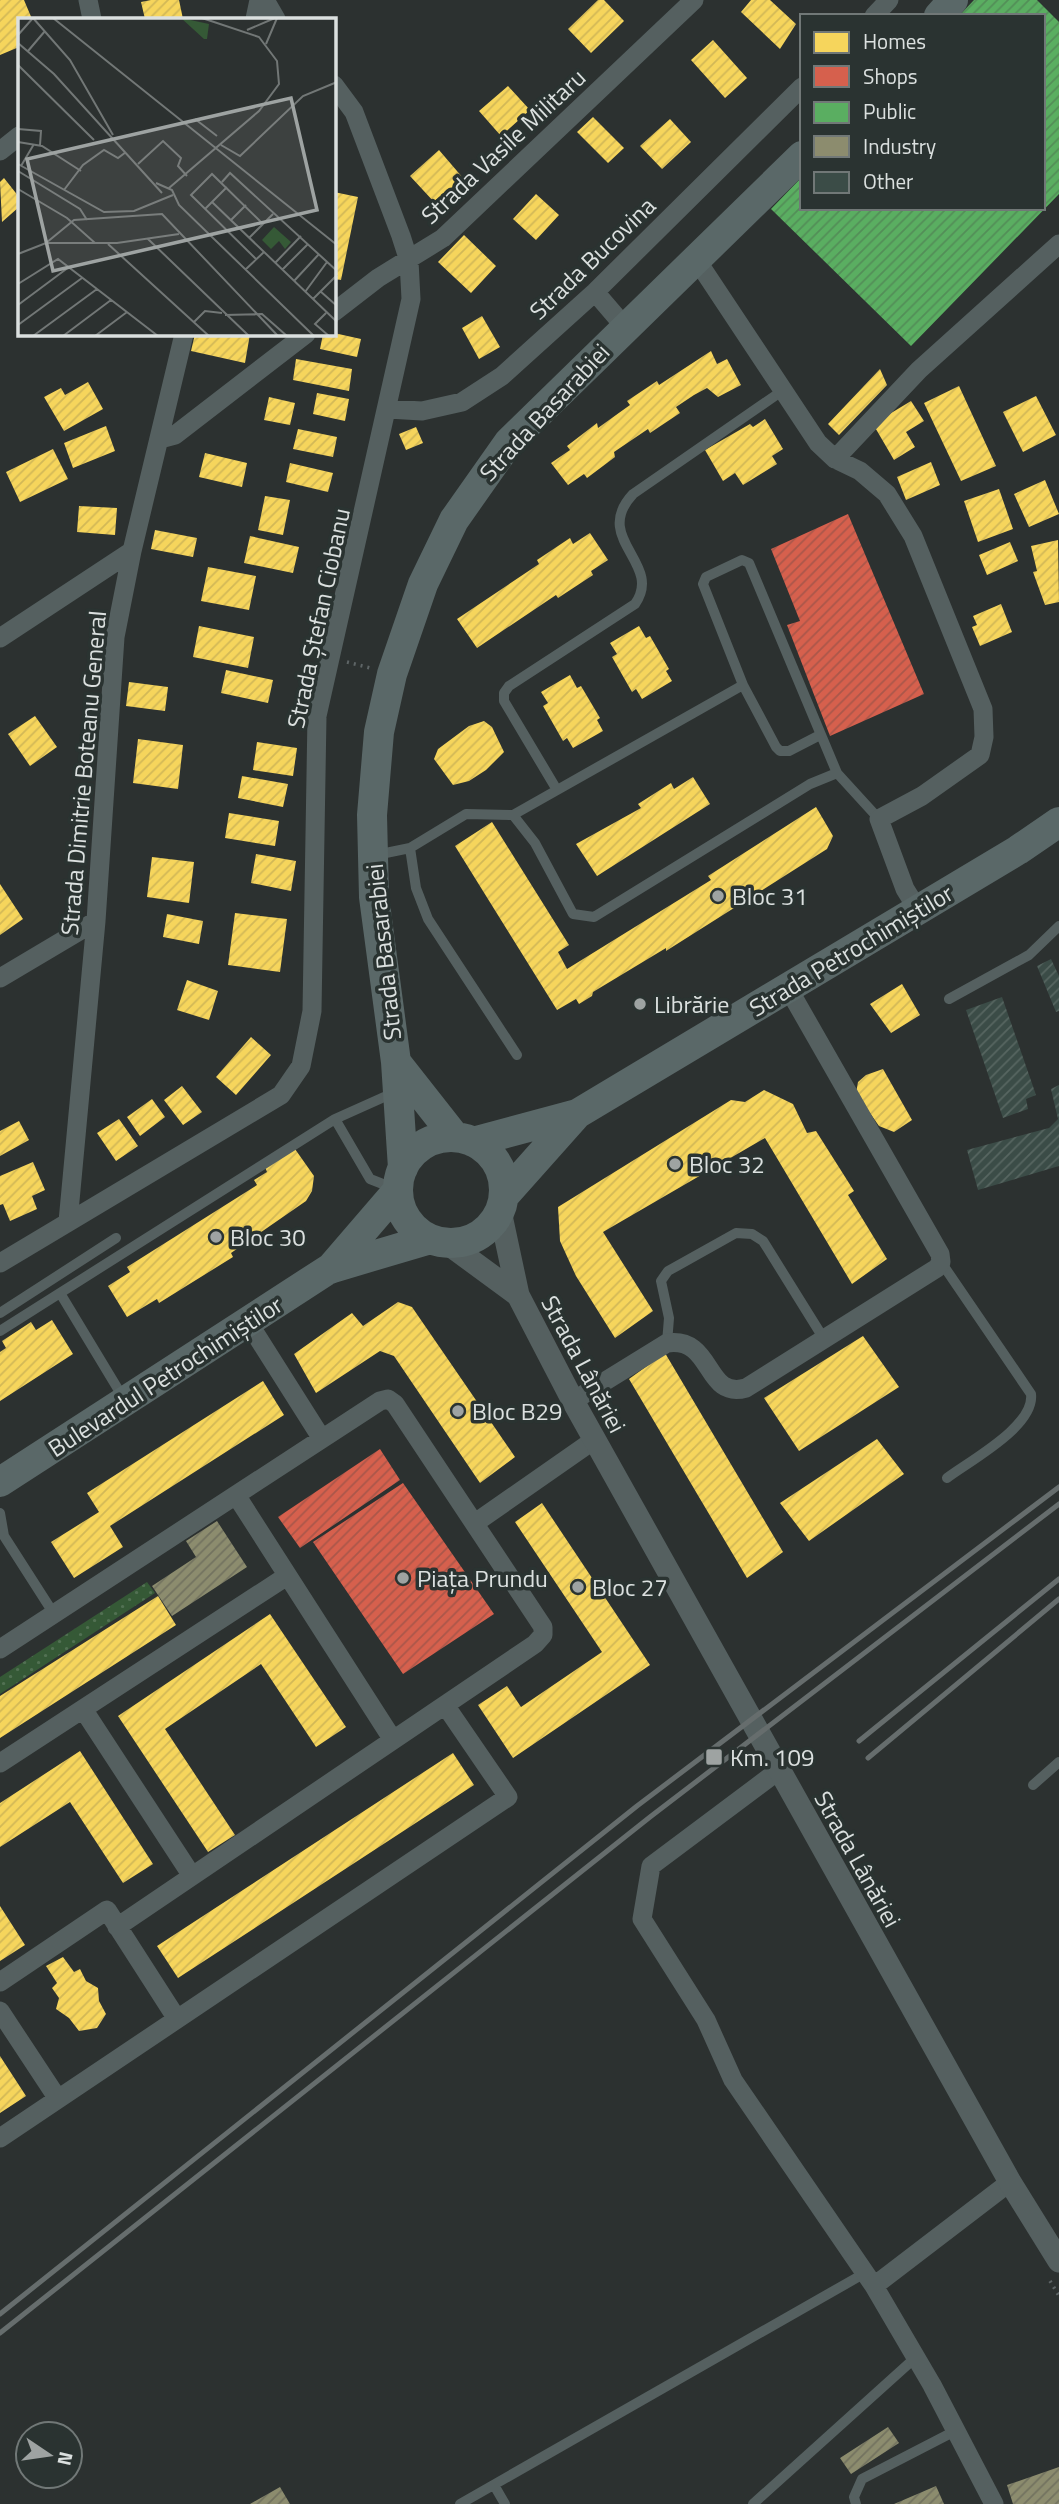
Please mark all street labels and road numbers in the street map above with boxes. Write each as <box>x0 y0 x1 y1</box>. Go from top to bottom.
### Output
street label: Strada Vasile Militaru <box>412 60 594 232</box>
street label: Strada Bucovina <box>521 188 663 328</box>
street label: Strada Basarabiei <box>470 335 618 489</box>
street label: Strada Ștefan Ciobanu <box>277 505 359 731</box>
street label: Strada Dimitrie Boteanu General <box>51 609 115 937</box>
street label: Strada Basarabiei <box>356 862 410 1042</box>
street label: Strada Petrochimiștilor <box>742 875 960 1025</box>
street label: Bulevardul Petrochimiștilor <box>41 1286 289 1466</box>
street label: Strada Lânăriei <box>533 1289 635 1439</box>
street label: Strada Lânăriei <box>806 1784 910 1934</box>

